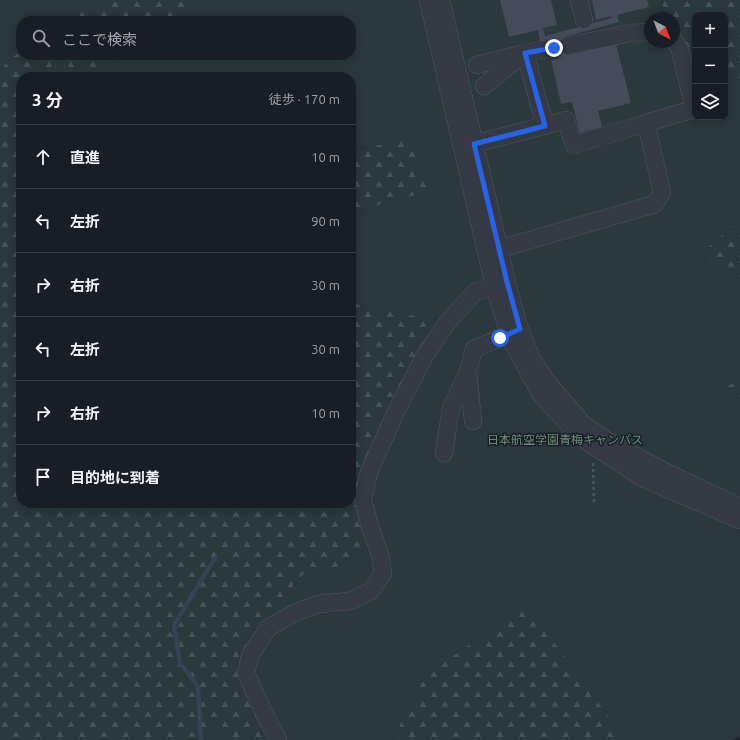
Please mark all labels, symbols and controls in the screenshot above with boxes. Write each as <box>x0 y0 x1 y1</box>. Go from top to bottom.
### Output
north arrow <box>644 12 680 48</box>
map controls <box>692 12 728 120</box>
button: + <box>692 12 728 48</box>
search box <box>16 16 356 60</box>
icon: search <box>30 27 52 49</box>
text: ここで検索 <box>62 31 137 48</box>
route end <box>545 39 563 57</box>
button: − <box>692 48 728 84</box>
button: layers <box>692 84 728 120</box>
text: 3 分 <box>32 90 63 109</box>
text: 徒歩 · 170 m <box>269 92 340 106</box>
icon: ahead <box>32 146 54 168</box>
text: 直進 <box>70 149 100 166</box>
text: 10 m <box>311 150 340 164</box>
icon: left <box>32 210 54 232</box>
text: 左折 <box>70 213 100 230</box>
text: 90 m <box>311 214 340 228</box>
icon: right <box>32 274 54 296</box>
text: 右折 <box>70 277 100 294</box>
text: 30 m <box>311 278 340 292</box>
route start <box>491 329 509 347</box>
icon: left <box>32 338 54 360</box>
text: 左折 <box>70 341 100 358</box>
text: 30 m <box>311 342 340 356</box>
icon: right <box>32 402 54 424</box>
text: 右折 <box>70 405 100 422</box>
text: 10 m <box>311 406 340 420</box>
park label: 日本航空学園青梅キャンパス <box>487 433 643 446</box>
icon: arrive <box>32 466 54 488</box>
text: 目的地に到着 <box>70 469 160 486</box>

